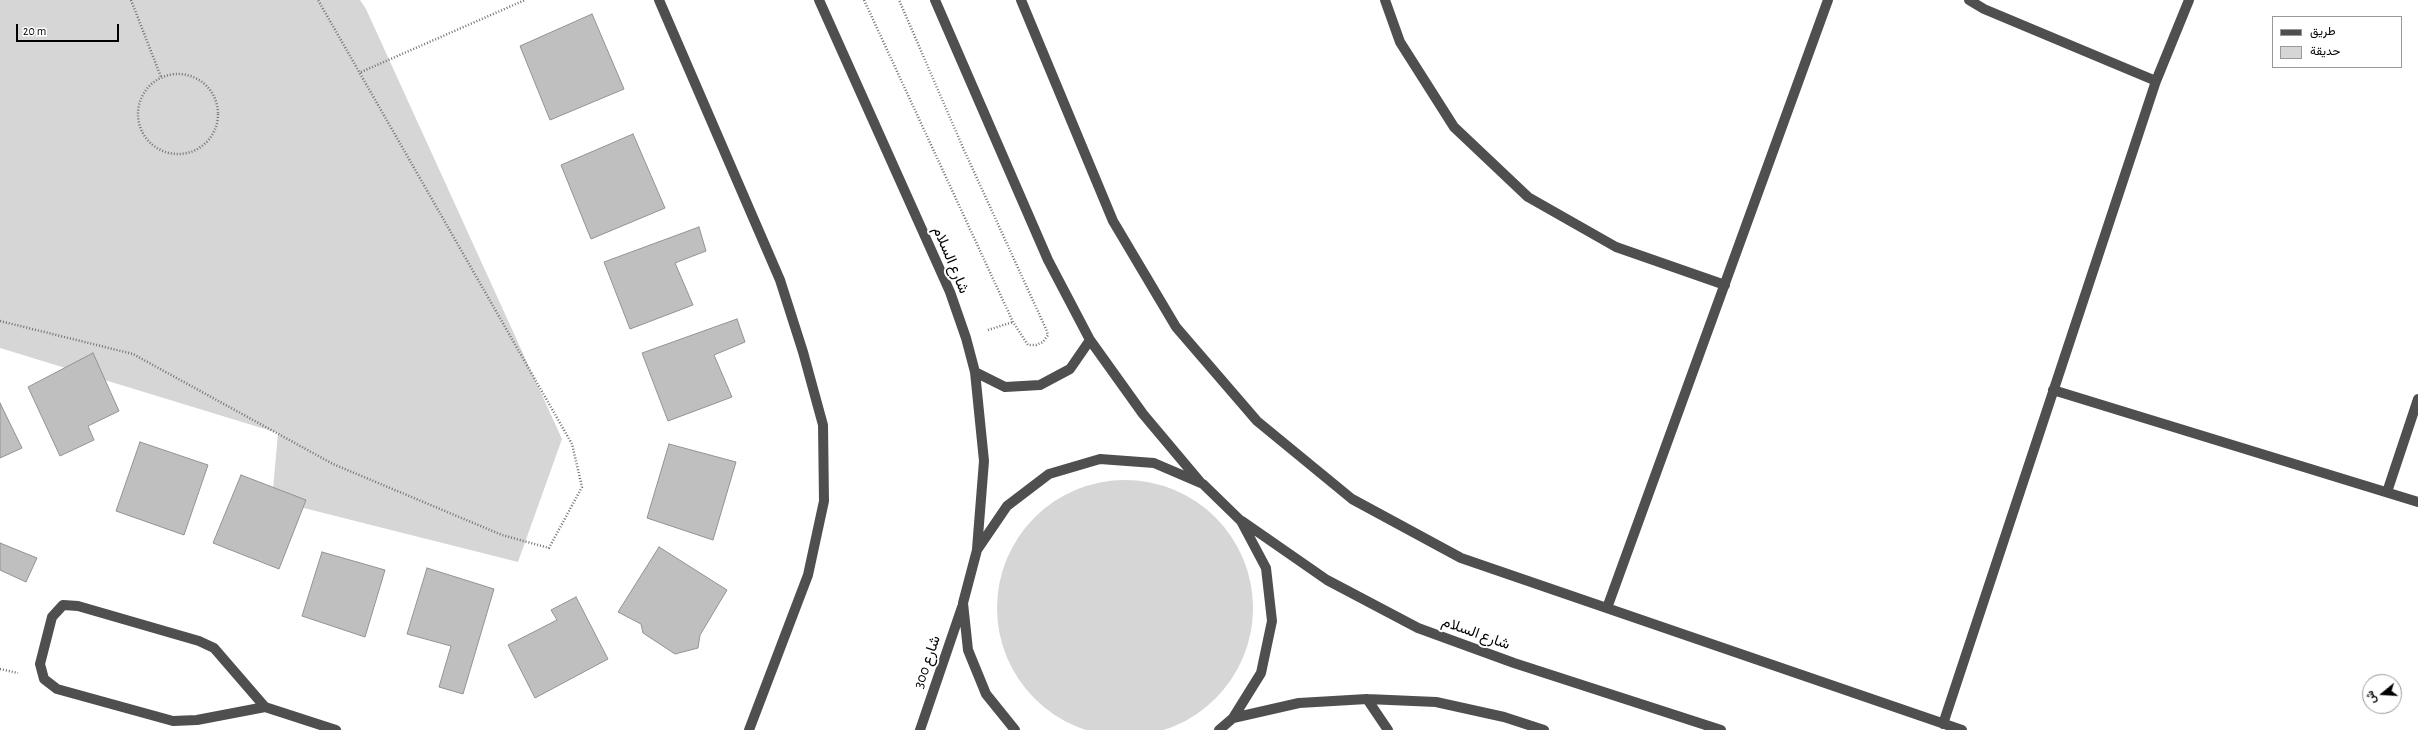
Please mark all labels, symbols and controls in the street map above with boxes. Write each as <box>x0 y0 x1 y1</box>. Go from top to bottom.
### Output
scale bar <box>18 16 121 42</box>
legend <box>2272 16 2402 68</box>
text: 20 m <box>23 25 46 37</box>
text: طريق <box>2310 25 2335 37</box>
text: حديقة <box>2310 45 2340 57</box>
street label: شارع السلام <box>929 224 973 296</box>
street label: شارع السلام <box>1440 612 1512 654</box>
street label: شارع 300 <box>910 633 944 691</box>
north arrow <box>2362 674 2402 714</box>
text: ش <box>2364 690 2378 706</box>

